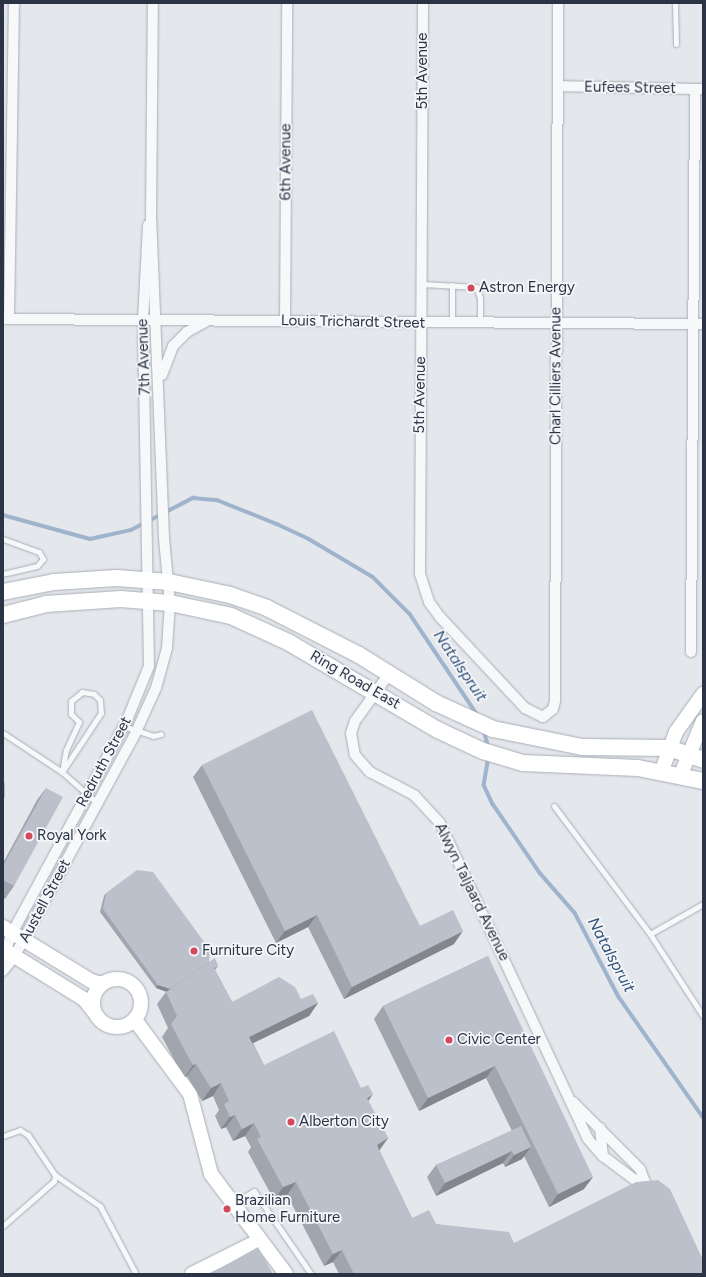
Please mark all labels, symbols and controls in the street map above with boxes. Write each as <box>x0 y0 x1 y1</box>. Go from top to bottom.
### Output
street label: 5th Avenue <box>414 32 432 110</box>
street label: Eufees Street <box>584 78 676 98</box>
street label: 6th Avenue <box>277 124 295 200</box>
place label: Astron Energy <box>479 279 575 297</box>
marker: Astron Energy <box>466 283 476 293</box>
street label: Charl Cilliers Avenue <box>547 307 565 445</box>
street label: Louis Trichardt Street <box>281 312 425 332</box>
street label: 7th Avenue <box>134 318 154 396</box>
street label: 5th Avenue <box>410 356 430 434</box>
water label: Natalspruit <box>429 627 491 705</box>
street label: Ring Road East <box>307 647 403 713</box>
street label: Redruth Street <box>73 714 135 810</box>
street label: Alwyn Taljaard Avenue <box>431 820 513 964</box>
place label: Royal York <box>37 827 106 845</box>
marker: Royal York <box>24 831 34 841</box>
street label: Austell Street <box>16 856 74 946</box>
water label: Natalspruit <box>583 914 639 996</box>
place label: Furniture City <box>202 942 294 960</box>
marker: Furniture City <box>189 946 199 956</box>
place label: Civic Center <box>457 1031 541 1049</box>
marker: Civic Center <box>444 1035 454 1045</box>
place label: Alberton City <box>299 1113 389 1131</box>
marker: Alberton City <box>286 1117 296 1127</box>
place label: Brazilian Home Furniture <box>235 1191 340 1226</box>
marker: Brazilian Home Furniture <box>222 1204 232 1214</box>

